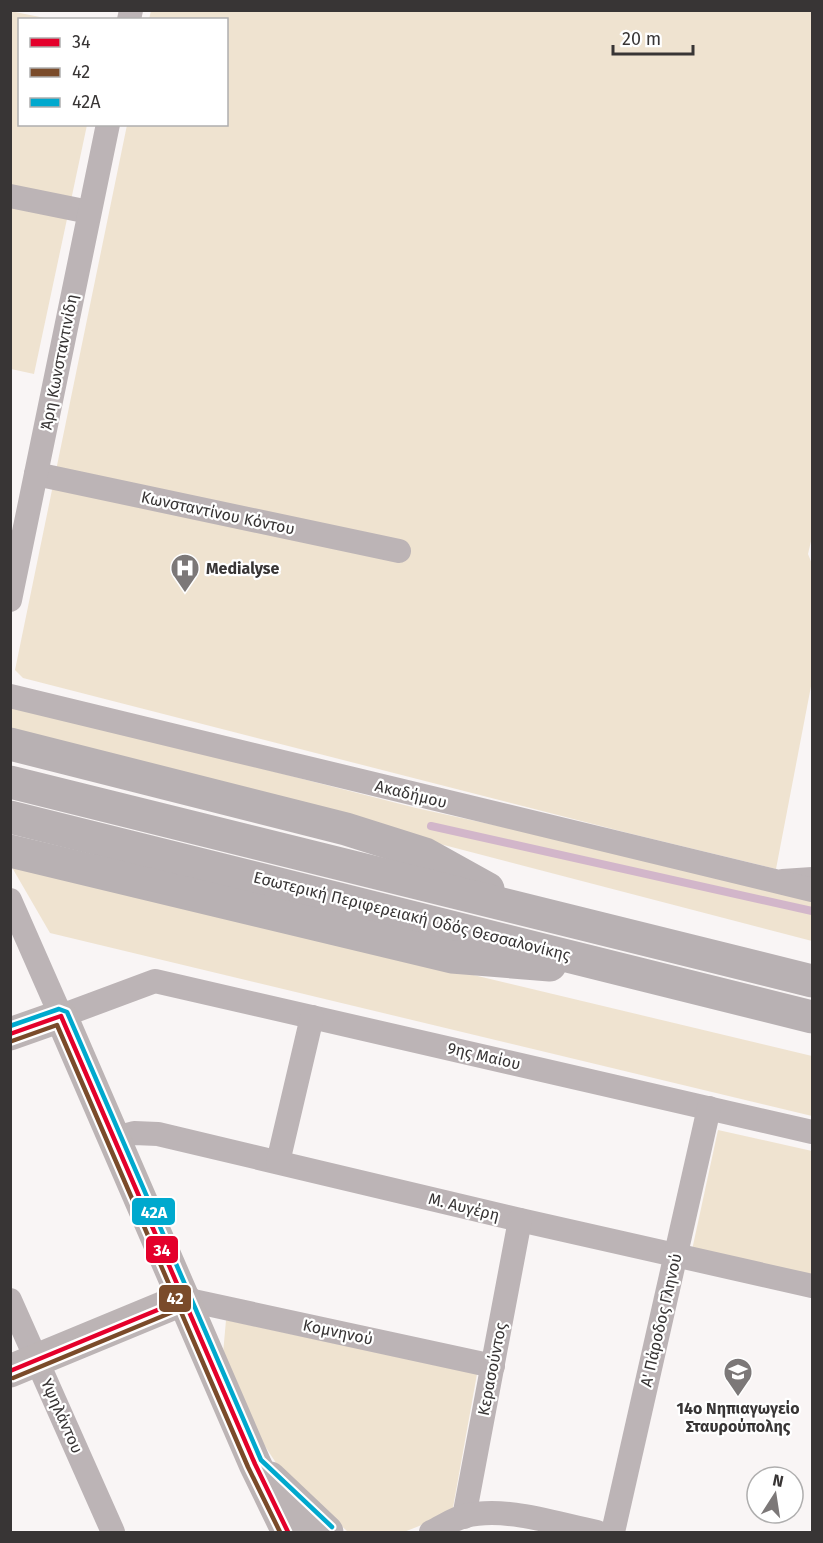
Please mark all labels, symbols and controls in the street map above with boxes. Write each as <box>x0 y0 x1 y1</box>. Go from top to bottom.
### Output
legend <box>18 18 228 126</box>
scale bar <box>613 18 692 56</box>
text: 20 m <box>622 28 661 50</box>
text: 34 <box>72 31 91 53</box>
text: 42 <box>72 61 90 83</box>
text: 42Α <box>72 91 101 113</box>
street label: Άρη Κωνσταντινίδη <box>36 292 82 432</box>
street label: Κωνσταντίνου Κόντου <box>139 487 297 539</box>
hospital icon: Medialyse <box>169 552 201 594</box>
place label: Medialyse <box>206 559 280 578</box>
street label: Ακαδήμου <box>373 776 449 812</box>
street label: Εσωτερική Περιφερειακή Οδός Θεσσαλονίκης <box>252 867 573 965</box>
street label: 9ης Μαίου <box>446 1038 522 1074</box>
street label: Μ. Αυγέρη <box>427 1189 501 1225</box>
line badge: 42Α <box>131 1197 176 1226</box>
text: 42Α <box>141 1203 168 1222</box>
line badge: 34 <box>145 1235 179 1264</box>
text: 34 <box>152 1241 171 1260</box>
street label: Α' Πάροδος Γληνού <box>636 1251 686 1389</box>
line badge: 42 <box>158 1284 192 1313</box>
text: 42 <box>167 1289 184 1308</box>
street label: Κομνηνού <box>301 1315 375 1349</box>
street label: Κερασούντος <box>474 1320 510 1417</box>
school or university icon: 14ο Νηπιαγωγείο Σταυρούπολης <box>722 1356 754 1398</box>
street label: Υψηλάντου <box>37 1376 87 1456</box>
place label: 14ο Νηπιαγωγείο Σταυρούπολης <box>677 1399 799 1436</box>
north arrow <box>745 1465 805 1525</box>
text: N <box>771 1470 785 1491</box>

